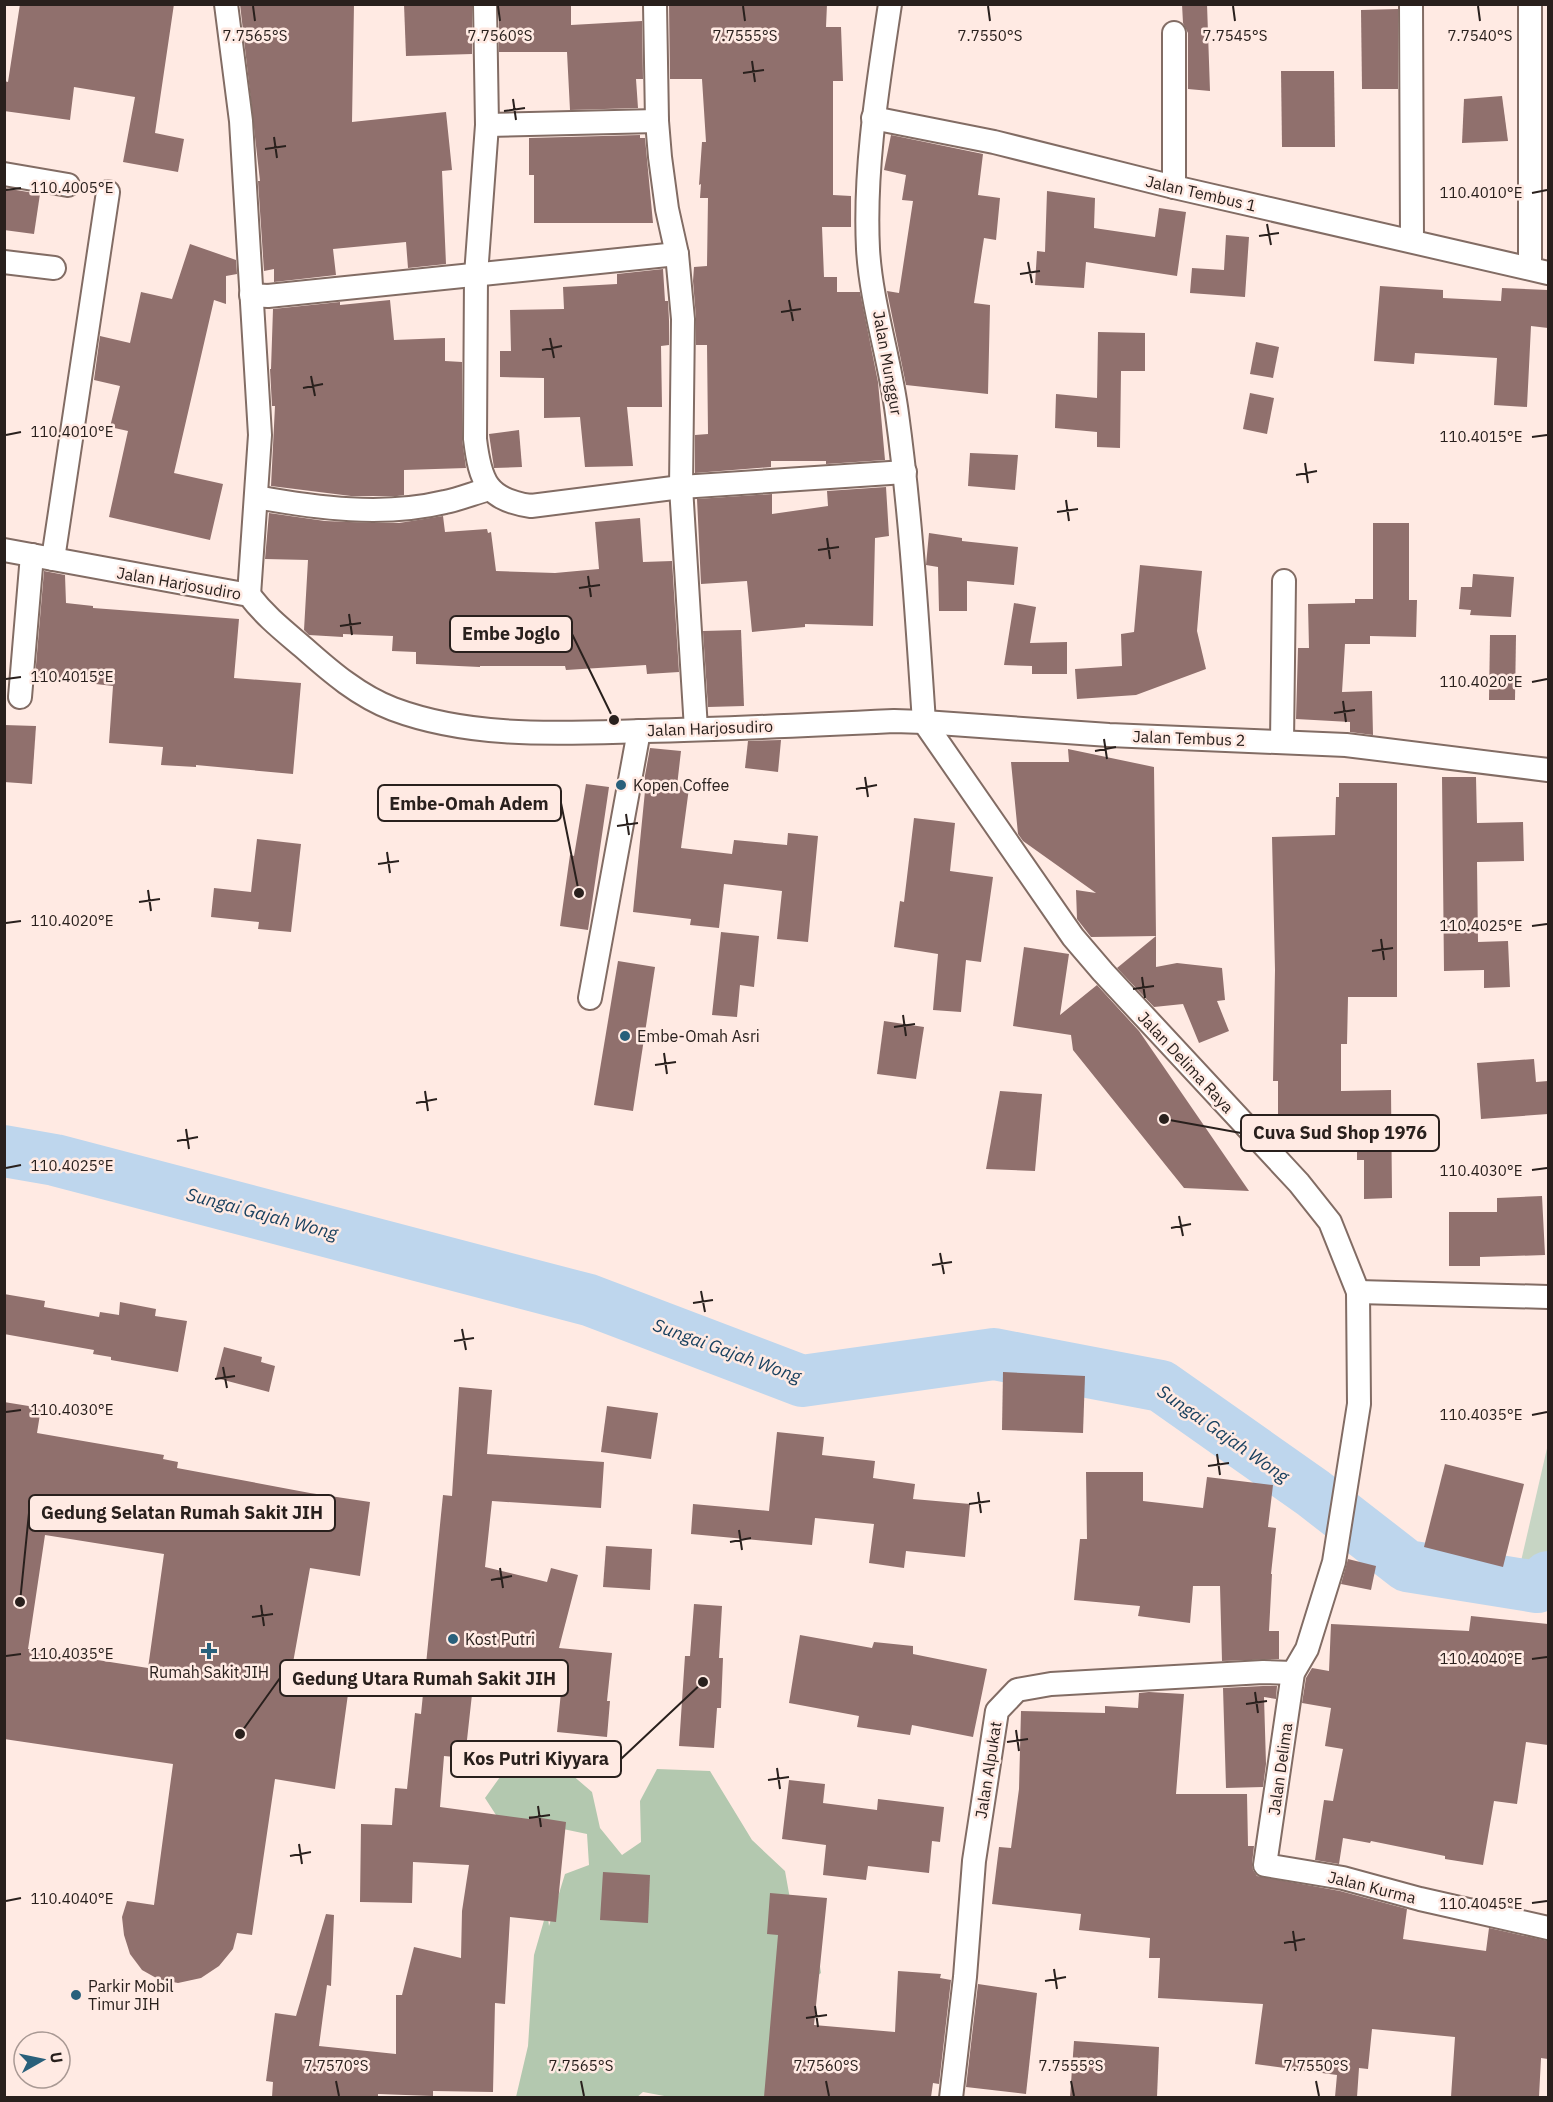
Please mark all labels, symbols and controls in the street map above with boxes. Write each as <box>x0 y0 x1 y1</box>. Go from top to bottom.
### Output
text: 7.7565°S <box>223 26 287 45</box>
text: 7.7560°S <box>468 26 532 45</box>
text: 7.7555°S <box>713 26 777 45</box>
text: 7.7550°S <box>958 26 1022 45</box>
text: 7.7545°S <box>1203 26 1267 45</box>
text: 7.7540°S <box>1448 26 1512 45</box>
street label: Jalan Tembus 1 <box>1144 171 1258 215</box>
text: 110.4005°E <box>31 178 113 197</box>
text: 110.4010°E <box>1440 183 1522 202</box>
street label: Jalan Munggur <box>869 309 907 417</box>
text: 110.4010°E <box>31 422 113 441</box>
text: 110.4015°E <box>1440 427 1522 446</box>
street label: Jalan Harjosudiro <box>115 562 243 604</box>
callout: Embe Joglo <box>450 616 572 652</box>
text: Embe Joglo <box>462 622 560 645</box>
text: 110.4015°E <box>31 667 113 686</box>
text: 110.4020°E <box>1440 672 1522 691</box>
street label: Jalan Harjosudiro <box>647 716 773 740</box>
street label: Jalan Tembus 2 <box>1132 726 1246 750</box>
place label: Kopen Coffee <box>633 775 730 795</box>
marker: Kopen Coffee <box>614 778 628 792</box>
callout: Embe-Omah Adem <box>378 785 561 821</box>
text: Embe-Omah Adem <box>389 792 549 815</box>
text: 110.4020°E <box>31 911 113 930</box>
text: 110.4025°E <box>1440 916 1522 935</box>
street label: Jalan Delima Raya <box>1134 1007 1238 1117</box>
place label: Embe-Omah Asri <box>637 1026 760 1046</box>
marker: Embe-Omah Asri <box>618 1029 632 1043</box>
callout: Cuva Sud Shop 1976 <box>1241 1115 1439 1151</box>
text: Cuva Sud Shop 1976 <box>1253 1121 1427 1144</box>
text: 110.4025°E <box>31 1156 113 1175</box>
text: 110.4030°E <box>1440 1161 1522 1180</box>
water label: Sungai Gajah Wong <box>184 1182 341 1245</box>
water label: Sungai Gajah Wong <box>650 1313 805 1388</box>
water label: Sungai Gajah Wong <box>1153 1380 1294 1488</box>
text: 110.4030°E <box>31 1400 113 1419</box>
text: 110.4035°E <box>1440 1405 1522 1424</box>
callout: Gedung Selatan Rumah Sakit JIH <box>29 1495 335 1531</box>
text: Gedung Selatan Rumah Sakit JIH <box>41 1501 323 1524</box>
place label: Kost Putri <box>465 1629 535 1649</box>
marker: Kost Putri <box>446 1632 460 1646</box>
marker: Rumah Sakit JIH <box>200 1642 218 1660</box>
text: 110.4035°E <box>31 1644 113 1663</box>
text: 110.4040°E <box>1440 1649 1522 1668</box>
callout: Gedung Utara Rumah Sakit JIH <box>280 1660 568 1696</box>
place label: Rumah Sakit JIH <box>149 1662 269 1682</box>
text: Gedung Utara Rumah Sakit JIH <box>292 1667 556 1690</box>
street label: Jalan Alpukat <box>970 1720 1006 1820</box>
street label: Jalan Delima <box>1264 1721 1296 1816</box>
callout: Kos Putri Kiyyara <box>451 1741 621 1777</box>
text: Kos Putri Kiyyara <box>463 1747 609 1770</box>
street label: Jalan Kurma <box>1326 1866 1418 1908</box>
text: 110.4040°E <box>31 1889 113 1908</box>
text: 110.4045°E <box>1440 1894 1522 1913</box>
place label: Parkir Mobil Timur JIH <box>88 1976 174 2014</box>
marker: Parkir Mobil Timur JIH <box>69 1988 83 2002</box>
north arrow <box>12 2030 72 2090</box>
text: U <box>46 2051 68 2065</box>
text: 7.7570°S <box>304 2056 368 2075</box>
text: 7.7565°S <box>549 2056 613 2075</box>
text: 7.7560°S <box>794 2056 858 2075</box>
text: 7.7555°S <box>1039 2056 1103 2075</box>
text: 7.7550°S <box>1284 2056 1348 2075</box>

